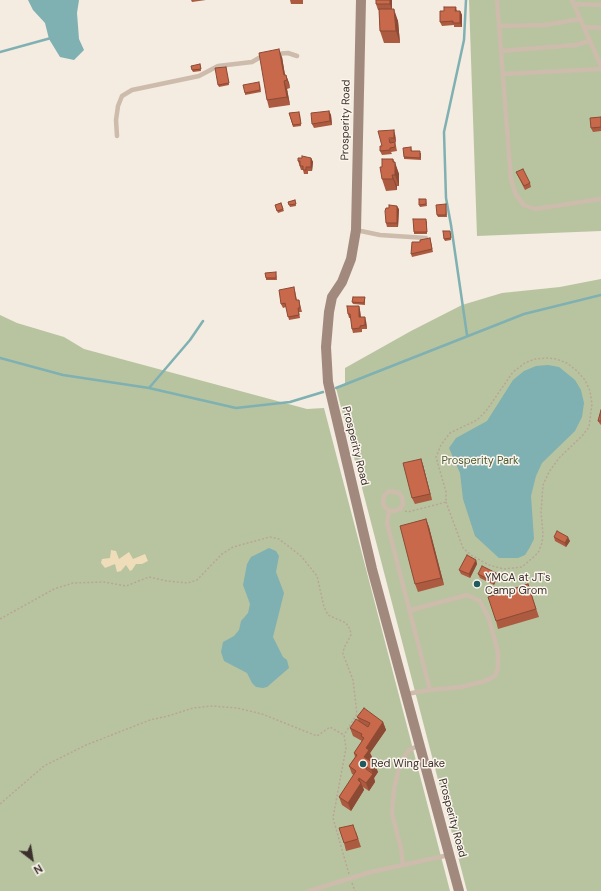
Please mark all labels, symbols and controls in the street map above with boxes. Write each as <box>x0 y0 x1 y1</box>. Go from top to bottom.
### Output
street label: Prosperity Road <box>339 79 353 161</box>
street label: Prosperity Road <box>339 405 371 487</box>
park label: Prosperity Park <box>441 454 519 468</box>
place label: YMCA at JT's Camp Grom <box>485 571 551 597</box>
marker: YMCA at JT's Camp Grom <box>472 579 482 589</box>
place label: Red Wing Lake <box>371 757 445 771</box>
marker: Red Wing Lake <box>358 759 368 769</box>
street label: Prosperity Road <box>435 777 469 859</box>
north arrow <box>12 839 52 879</box>
text: N <box>31 861 45 877</box>

